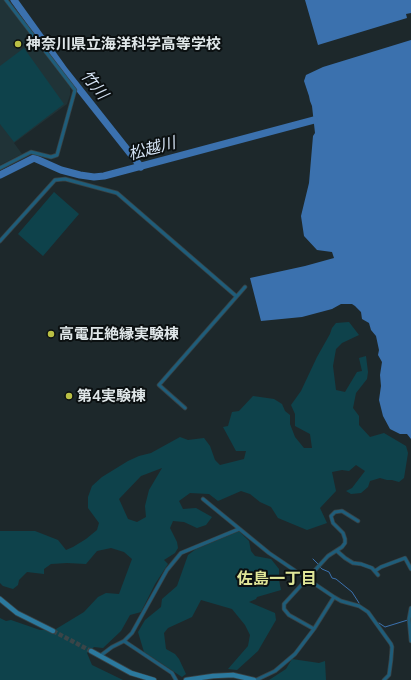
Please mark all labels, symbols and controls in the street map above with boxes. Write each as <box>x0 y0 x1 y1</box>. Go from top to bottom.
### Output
place label: 神奈川県立海洋科学高等学校 <box>26 35 221 53</box>
marker: 神奈川県立海洋科学高等学校 <box>13 39 23 49</box>
water label: 竹川 <box>76 67 112 103</box>
water label: 松越川 <box>126 134 178 164</box>
place label: 高電圧絶縁実験棟 <box>59 325 179 343</box>
marker: 高電圧絶縁実験棟 <box>46 329 56 339</box>
place label: 第4実験棟 <box>77 387 146 405</box>
marker: 第4実験棟 <box>64 391 74 401</box>
district label: 佐島一丁目 <box>237 569 317 589</box>

